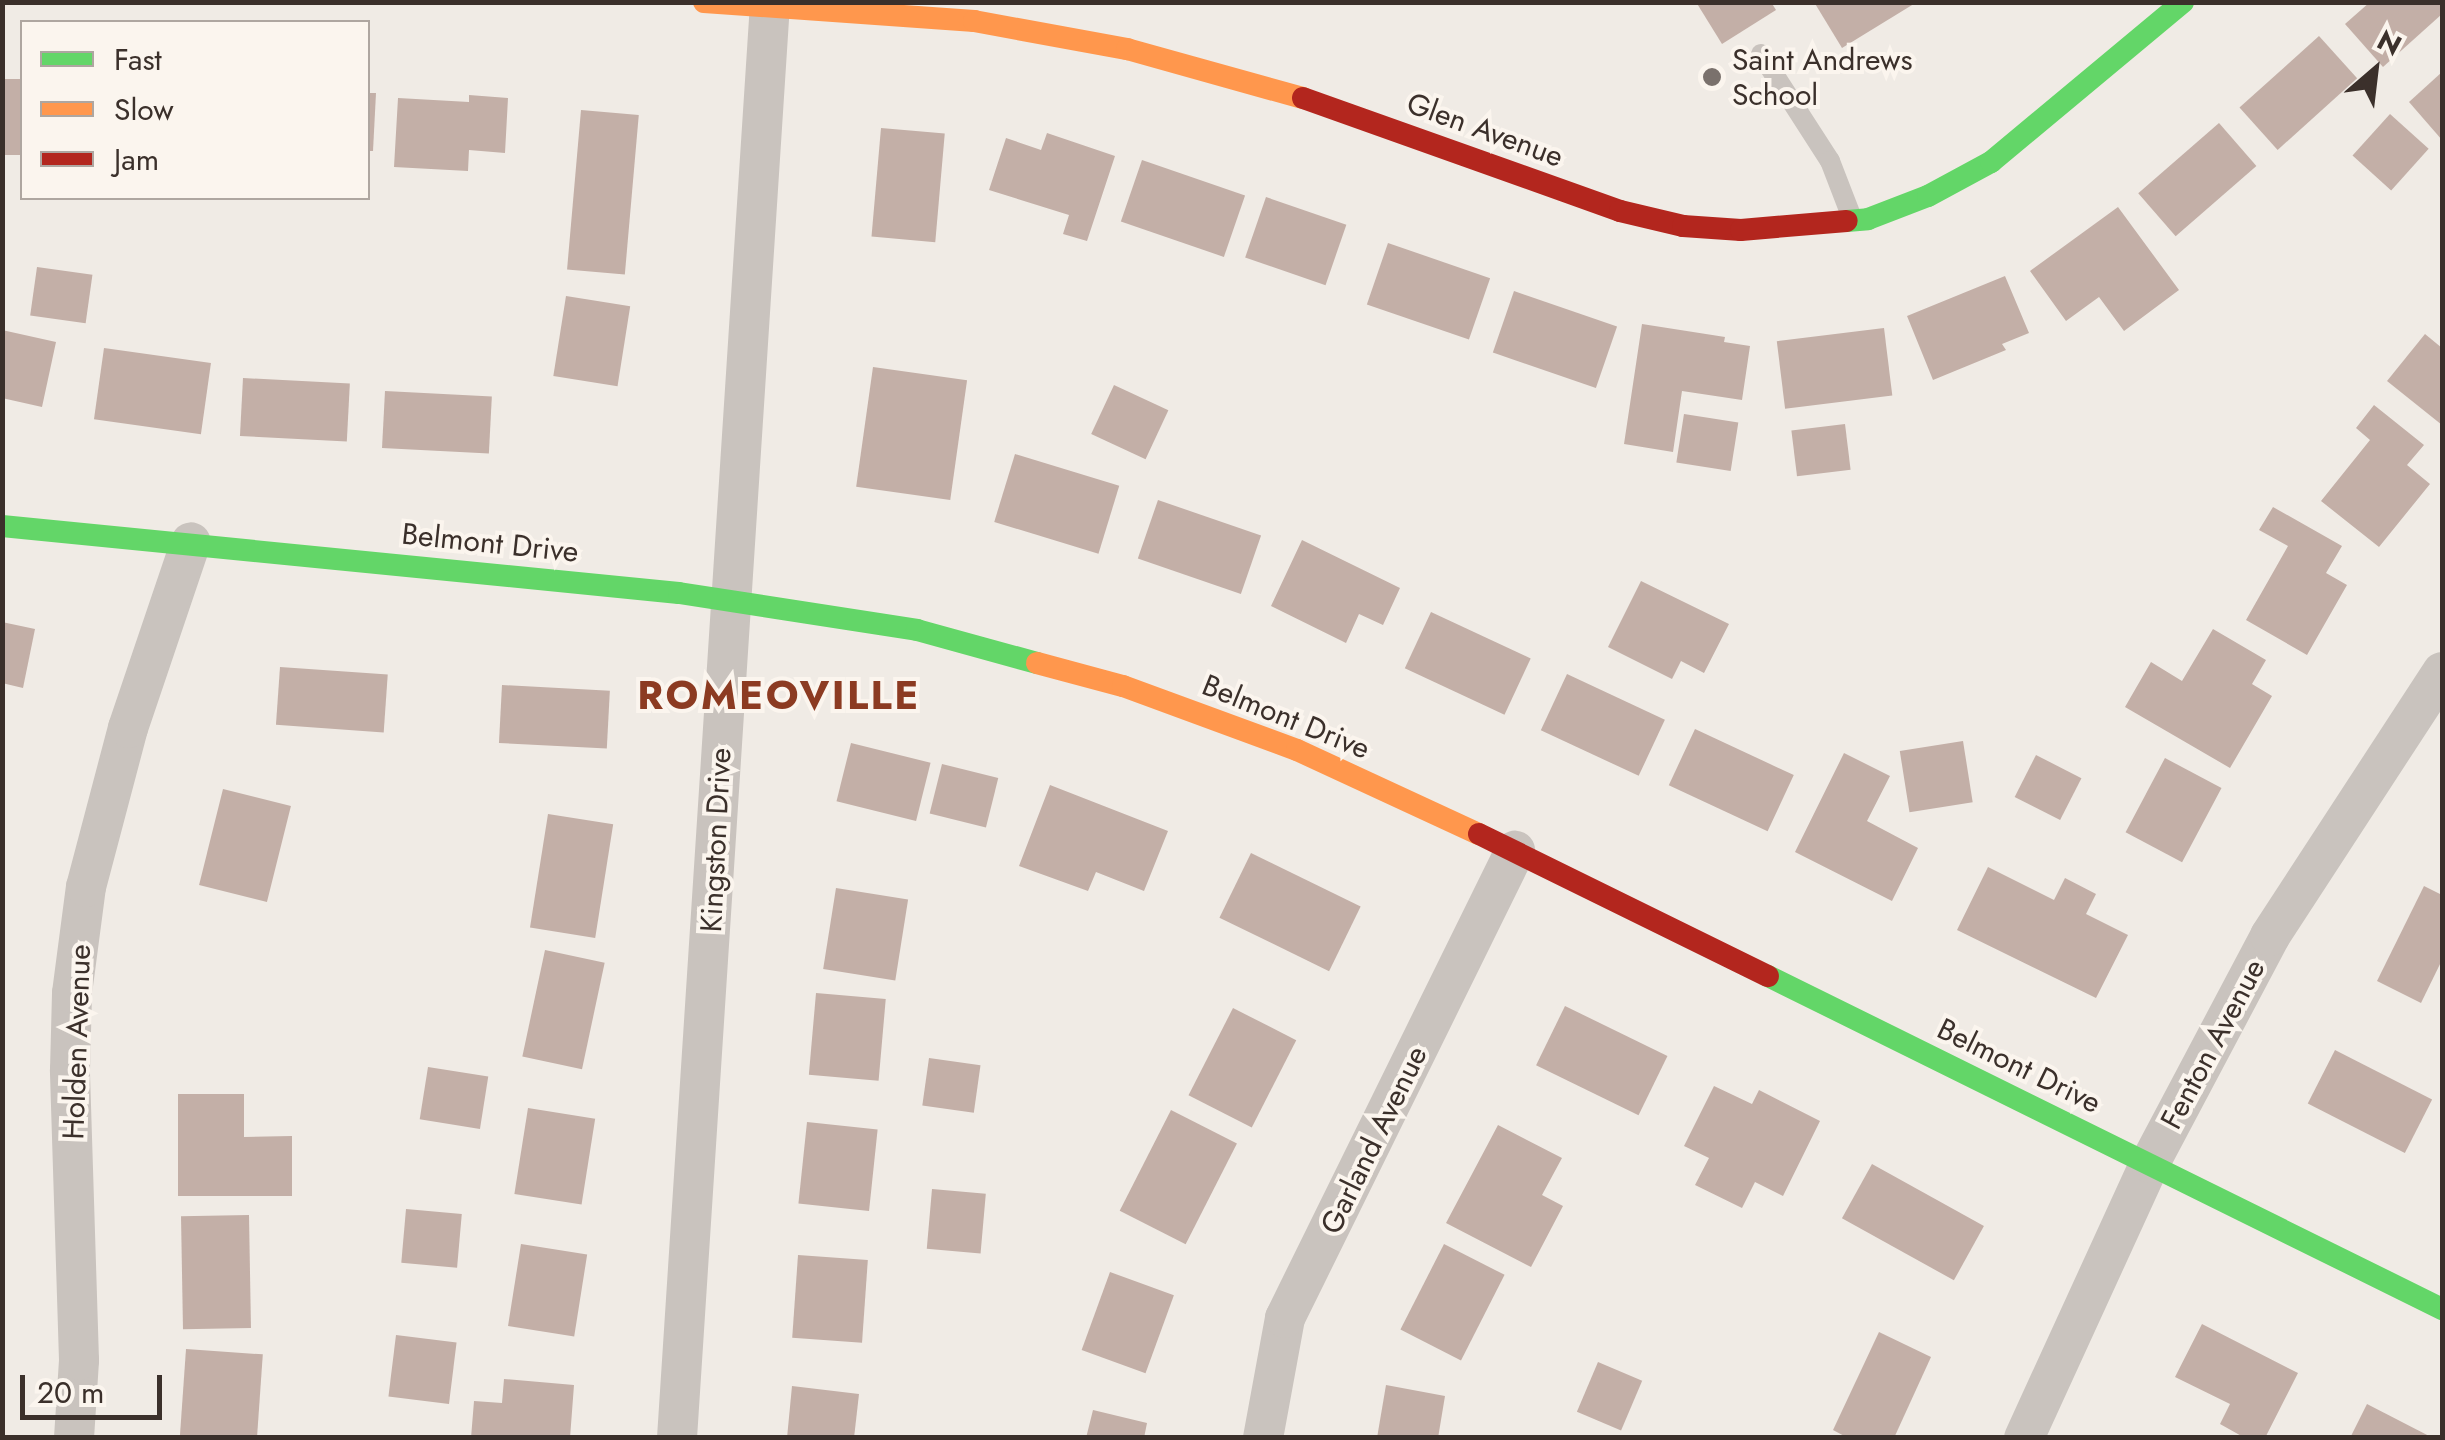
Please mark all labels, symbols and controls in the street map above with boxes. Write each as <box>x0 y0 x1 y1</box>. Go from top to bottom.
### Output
legend <box>20 20 370 200</box>
north arrow <box>2325 20 2425 120</box>
text: N <box>2370 20 2409 66</box>
text: Fast <box>114 38 162 81</box>
place label: Saint Andrews School <box>1732 42 1913 112</box>
marker: Saint Andrews School <box>1701 66 1723 88</box>
street label: Glen Avenue <box>1402 85 1568 175</box>
text: Slow <box>114 88 174 131</box>
text: Jam <box>114 138 159 181</box>
street label: Belmont Drive <box>400 516 580 570</box>
street label: Belmont Drive <box>1197 667 1375 767</box>
district label: ROMEOVILLE <box>637 671 921 719</box>
street label: Kingston Drive <box>693 747 739 933</box>
street label: Holden Avenue <box>56 944 98 1140</box>
street label: Fenton Avenue <box>2153 953 2273 1135</box>
street label: Belmont Drive <box>1931 1011 2107 1121</box>
street label: Garland Avenue <box>1313 1040 1435 1240</box>
scale bar <box>25 1355 168 1417</box>
text: 20 m <box>37 1371 104 1414</box>

